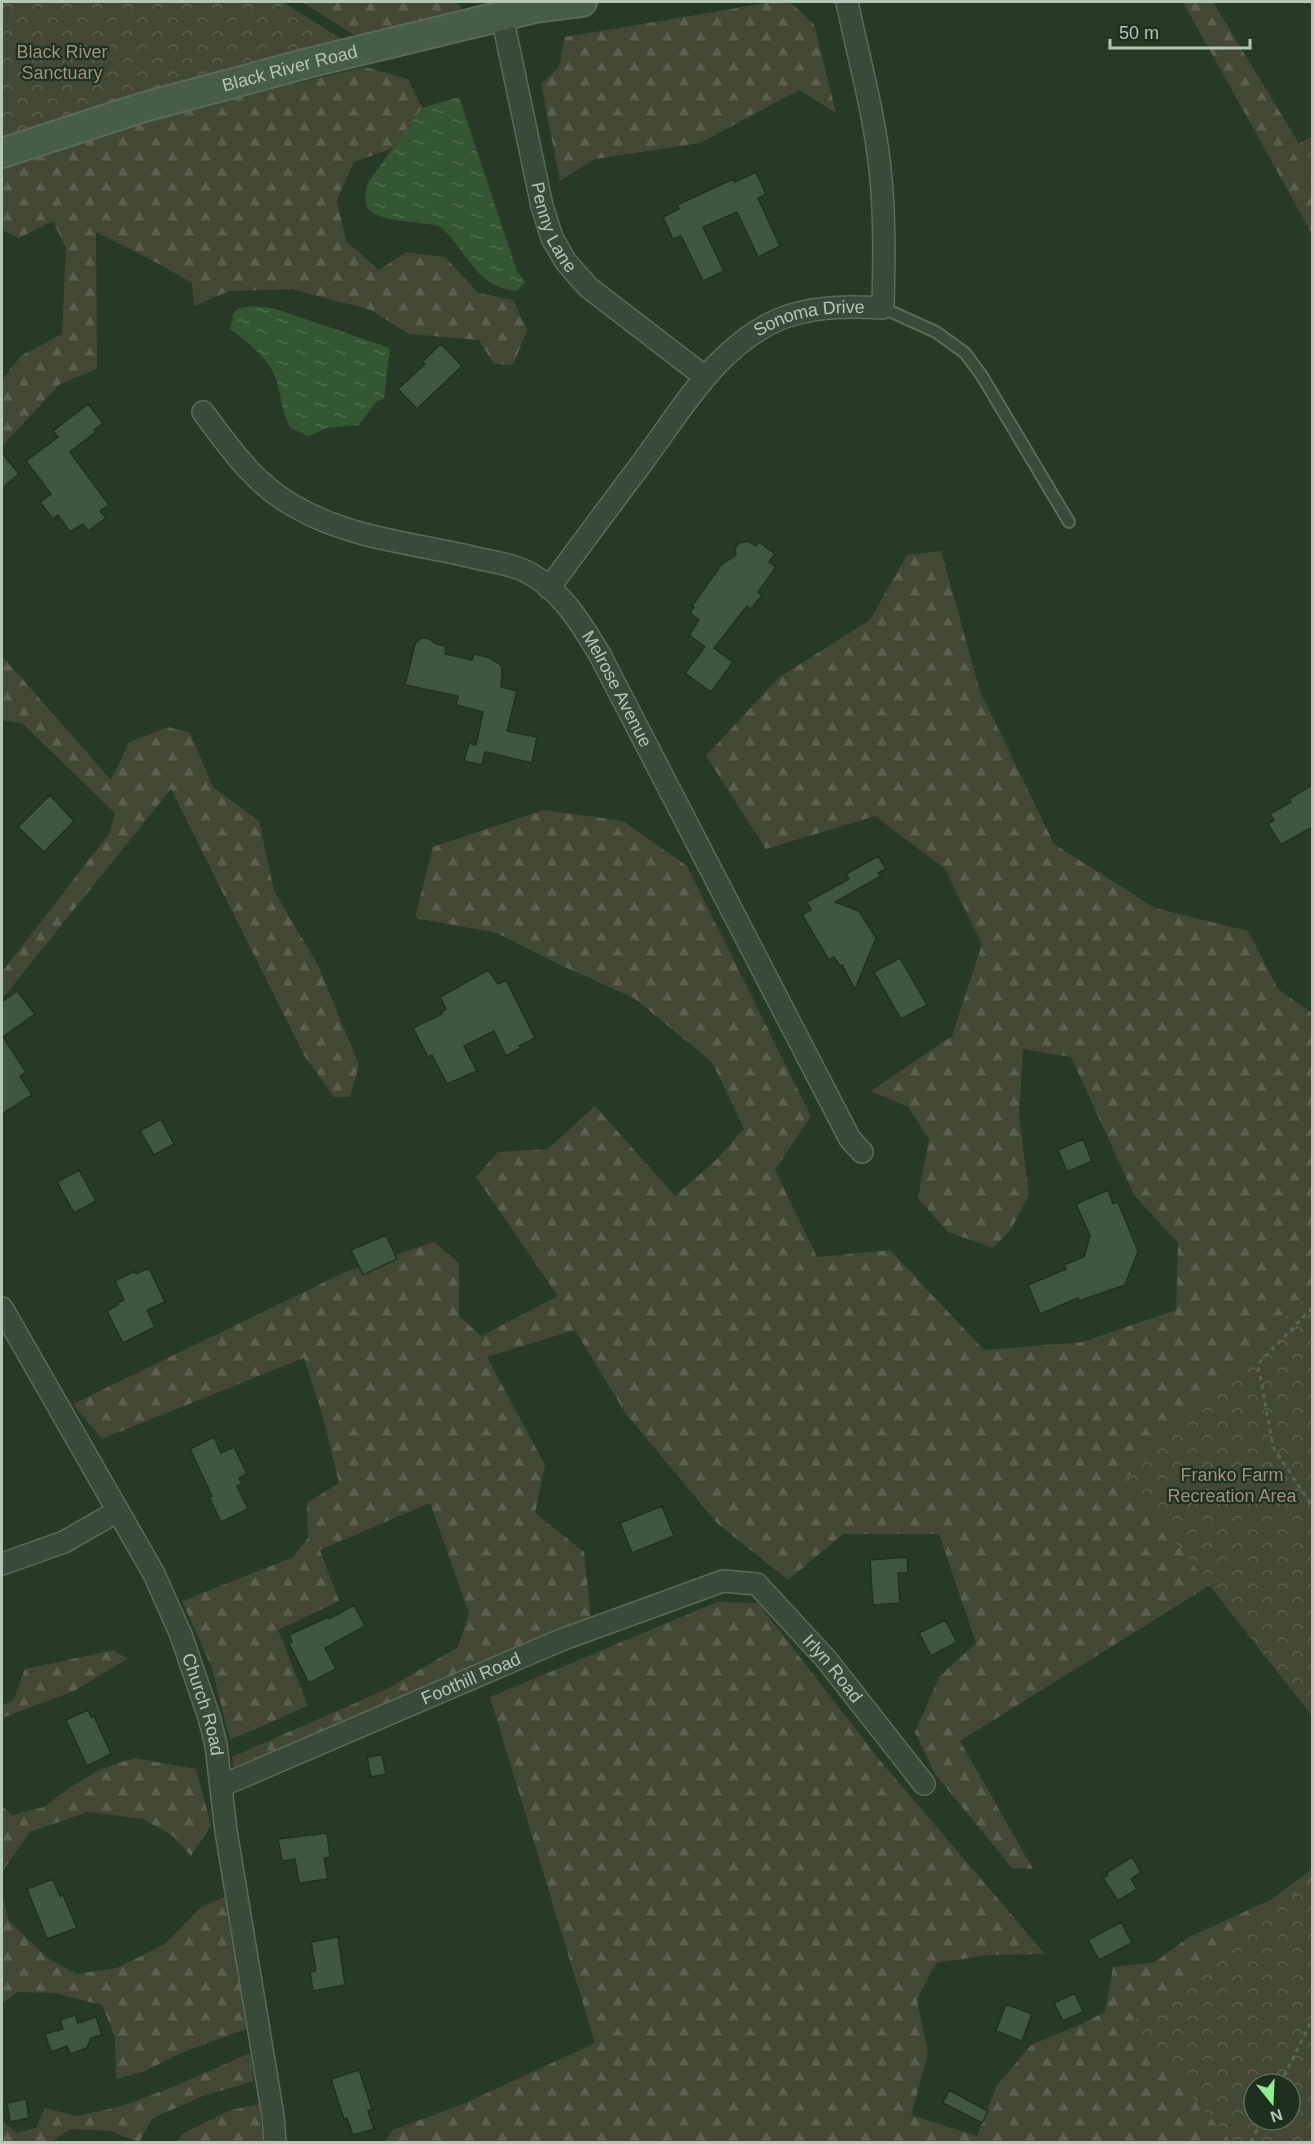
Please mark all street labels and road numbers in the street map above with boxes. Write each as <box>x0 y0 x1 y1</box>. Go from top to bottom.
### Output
street label: Black River Road <box>220 41 359 96</box>
street label: Penny Lane <box>527 180 581 277</box>
street label: Sonoma Drive <box>750 297 865 341</box>
street label: Melrose Avenue <box>578 627 656 750</box>
street label: Irlyn Road <box>799 1631 866 1707</box>
street label: Foothill Road <box>418 1649 524 1709</box>
street label: Church Road <box>178 1651 227 1757</box>

